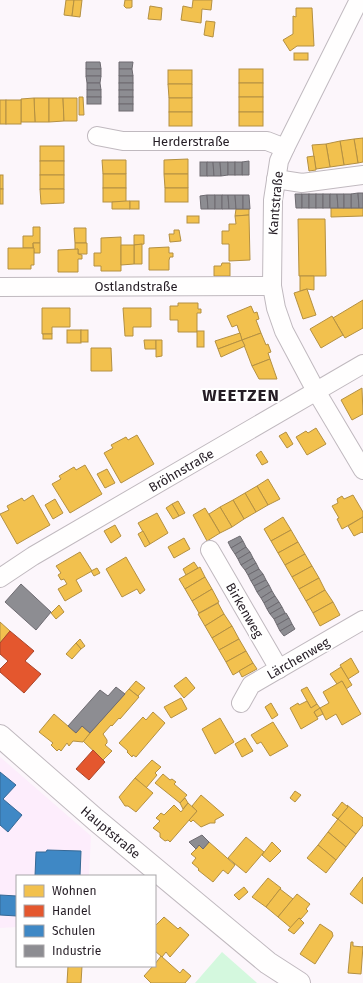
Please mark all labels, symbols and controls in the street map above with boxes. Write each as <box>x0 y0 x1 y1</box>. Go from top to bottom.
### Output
street label: Herderstraße <box>152 134 230 149</box>
street label: Kantstraße <box>265 170 286 236</box>
street label: Ostlandstraße <box>94 279 178 294</box>
district label: WEETZEN <box>202 385 280 406</box>
street label: Bröhnstraße <box>146 446 216 495</box>
street label: Birkenweg <box>223 580 266 641</box>
street label: Lärchenweg <box>264 634 332 682</box>
street label: Hauptstraße <box>78 803 143 862</box>
legend <box>16 875 156 967</box>
text: Wohnen <box>52 884 96 898</box>
text: Handel <box>52 904 91 918</box>
text: Schulen <box>52 924 95 938</box>
text: Industrie <box>52 944 101 958</box>

